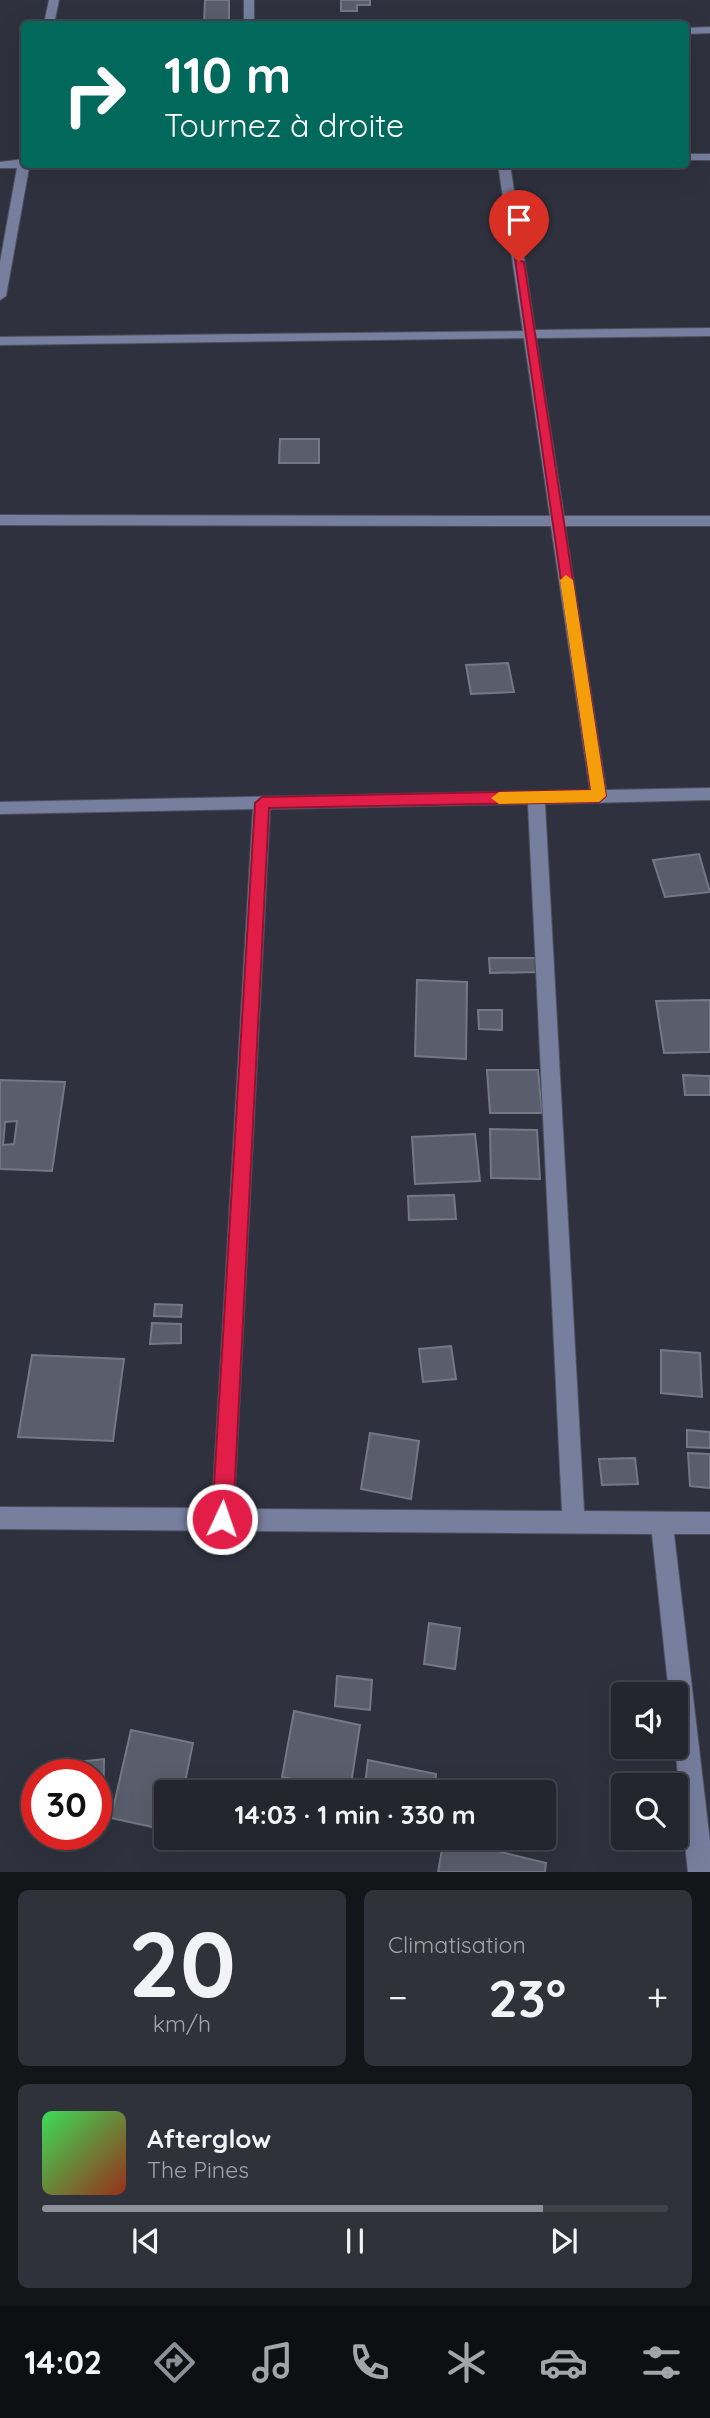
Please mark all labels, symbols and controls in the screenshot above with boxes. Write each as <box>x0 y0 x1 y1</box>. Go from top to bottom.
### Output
text: 110 m <box>164 44 291 105</box>
icon: right <box>49 49 140 140</box>
text: Tournez à droite <box>164 105 404 145</box>
pin <box>489 190 549 262</box>
icon: arrive <box>500 201 538 239</box>
position arrow <box>185 1482 259 1556</box>
map controls <box>611 1682 688 1850</box>
button: sound <box>611 1682 688 1759</box>
speed limit sign: 30 <box>21 1759 112 1850</box>
button: search <box>611 1773 688 1850</box>
text: 14:03 · 1 min · 330 m <box>234 1798 476 1831</box>
text: 20 <box>128 1906 236 2020</box>
text: Climatisation <box>388 1930 526 1959</box>
text: 23° <box>488 1965 566 2030</box>
text: − <box>388 1973 408 2021</box>
text: + <box>647 1973 668 2021</box>
text: km/h <box>153 2009 211 2038</box>
text: Afterglow <box>147 2122 271 2155</box>
text: The Pines <box>147 2155 249 2184</box>
icon: previous <box>127 2222 165 2260</box>
icon: pause <box>336 2222 374 2260</box>
icon: next <box>545 2222 583 2260</box>
icon: directions <box>150 2338 199 2387</box>
icon: music <box>248 2338 297 2387</box>
icon: phone <box>345 2338 394 2387</box>
icon: climate <box>442 2338 491 2387</box>
icon: car <box>539 2338 588 2387</box>
icon: filters <box>637 2338 686 2387</box>
text: 14:02 <box>24 2342 102 2382</box>

